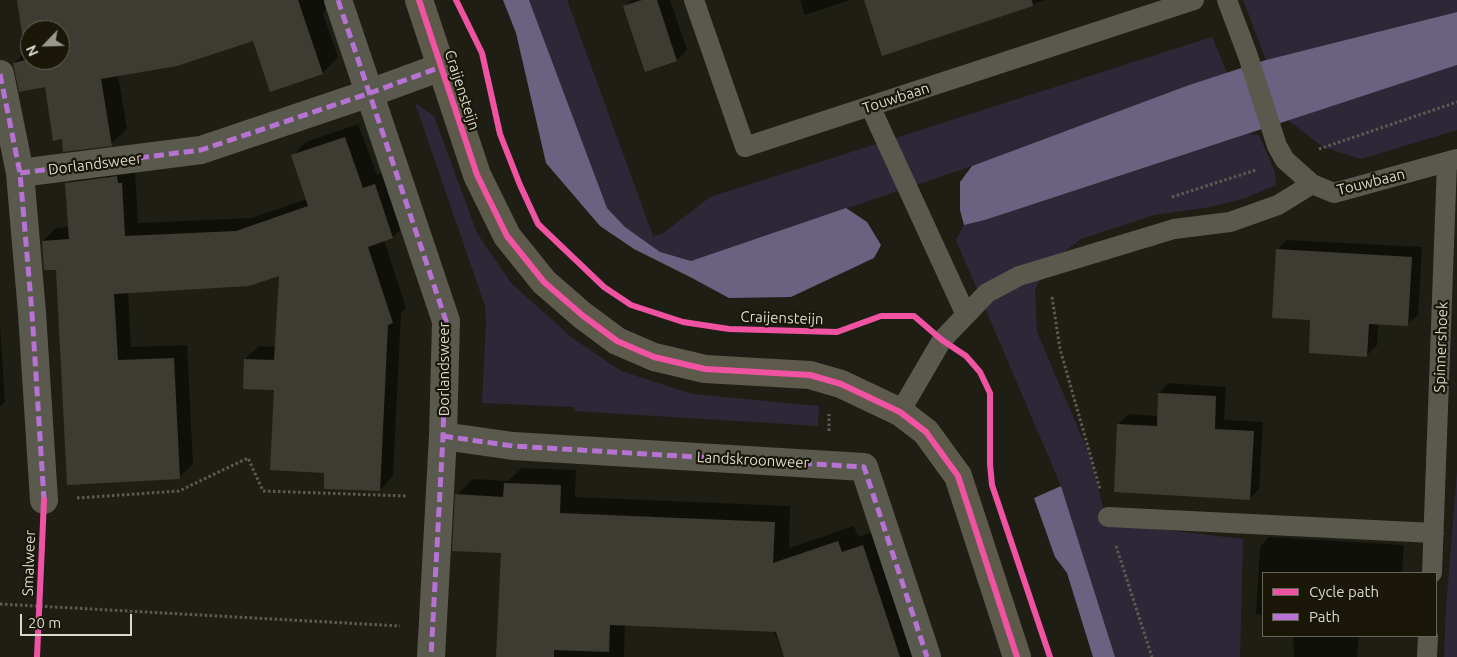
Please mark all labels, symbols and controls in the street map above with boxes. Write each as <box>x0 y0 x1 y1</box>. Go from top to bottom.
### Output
north arrow <box>20 20 70 70</box>
text: N <box>23 43 42 59</box>
street label: Craijensteijn <box>441 48 483 132</box>
street label: Touwbaan <box>860 79 932 117</box>
street label: Dorlandsweer <box>47 149 143 179</box>
street label: Touwbaan <box>1335 165 1407 199</box>
street label: Spinnershoek <box>1430 301 1452 393</box>
street label: Craijensteijn <box>740 308 824 328</box>
street label: Dorlandsweer <box>435 322 453 416</box>
street label: Landskroonweer <box>696 448 810 472</box>
street label: Smalweer <box>19 530 39 596</box>
legend <box>1262 572 1437 637</box>
text: Cycle path <box>1309 583 1379 600</box>
scale bar <box>22 604 135 636</box>
text: Path <box>1309 608 1340 625</box>
text: 20 m <box>28 614 61 631</box>

